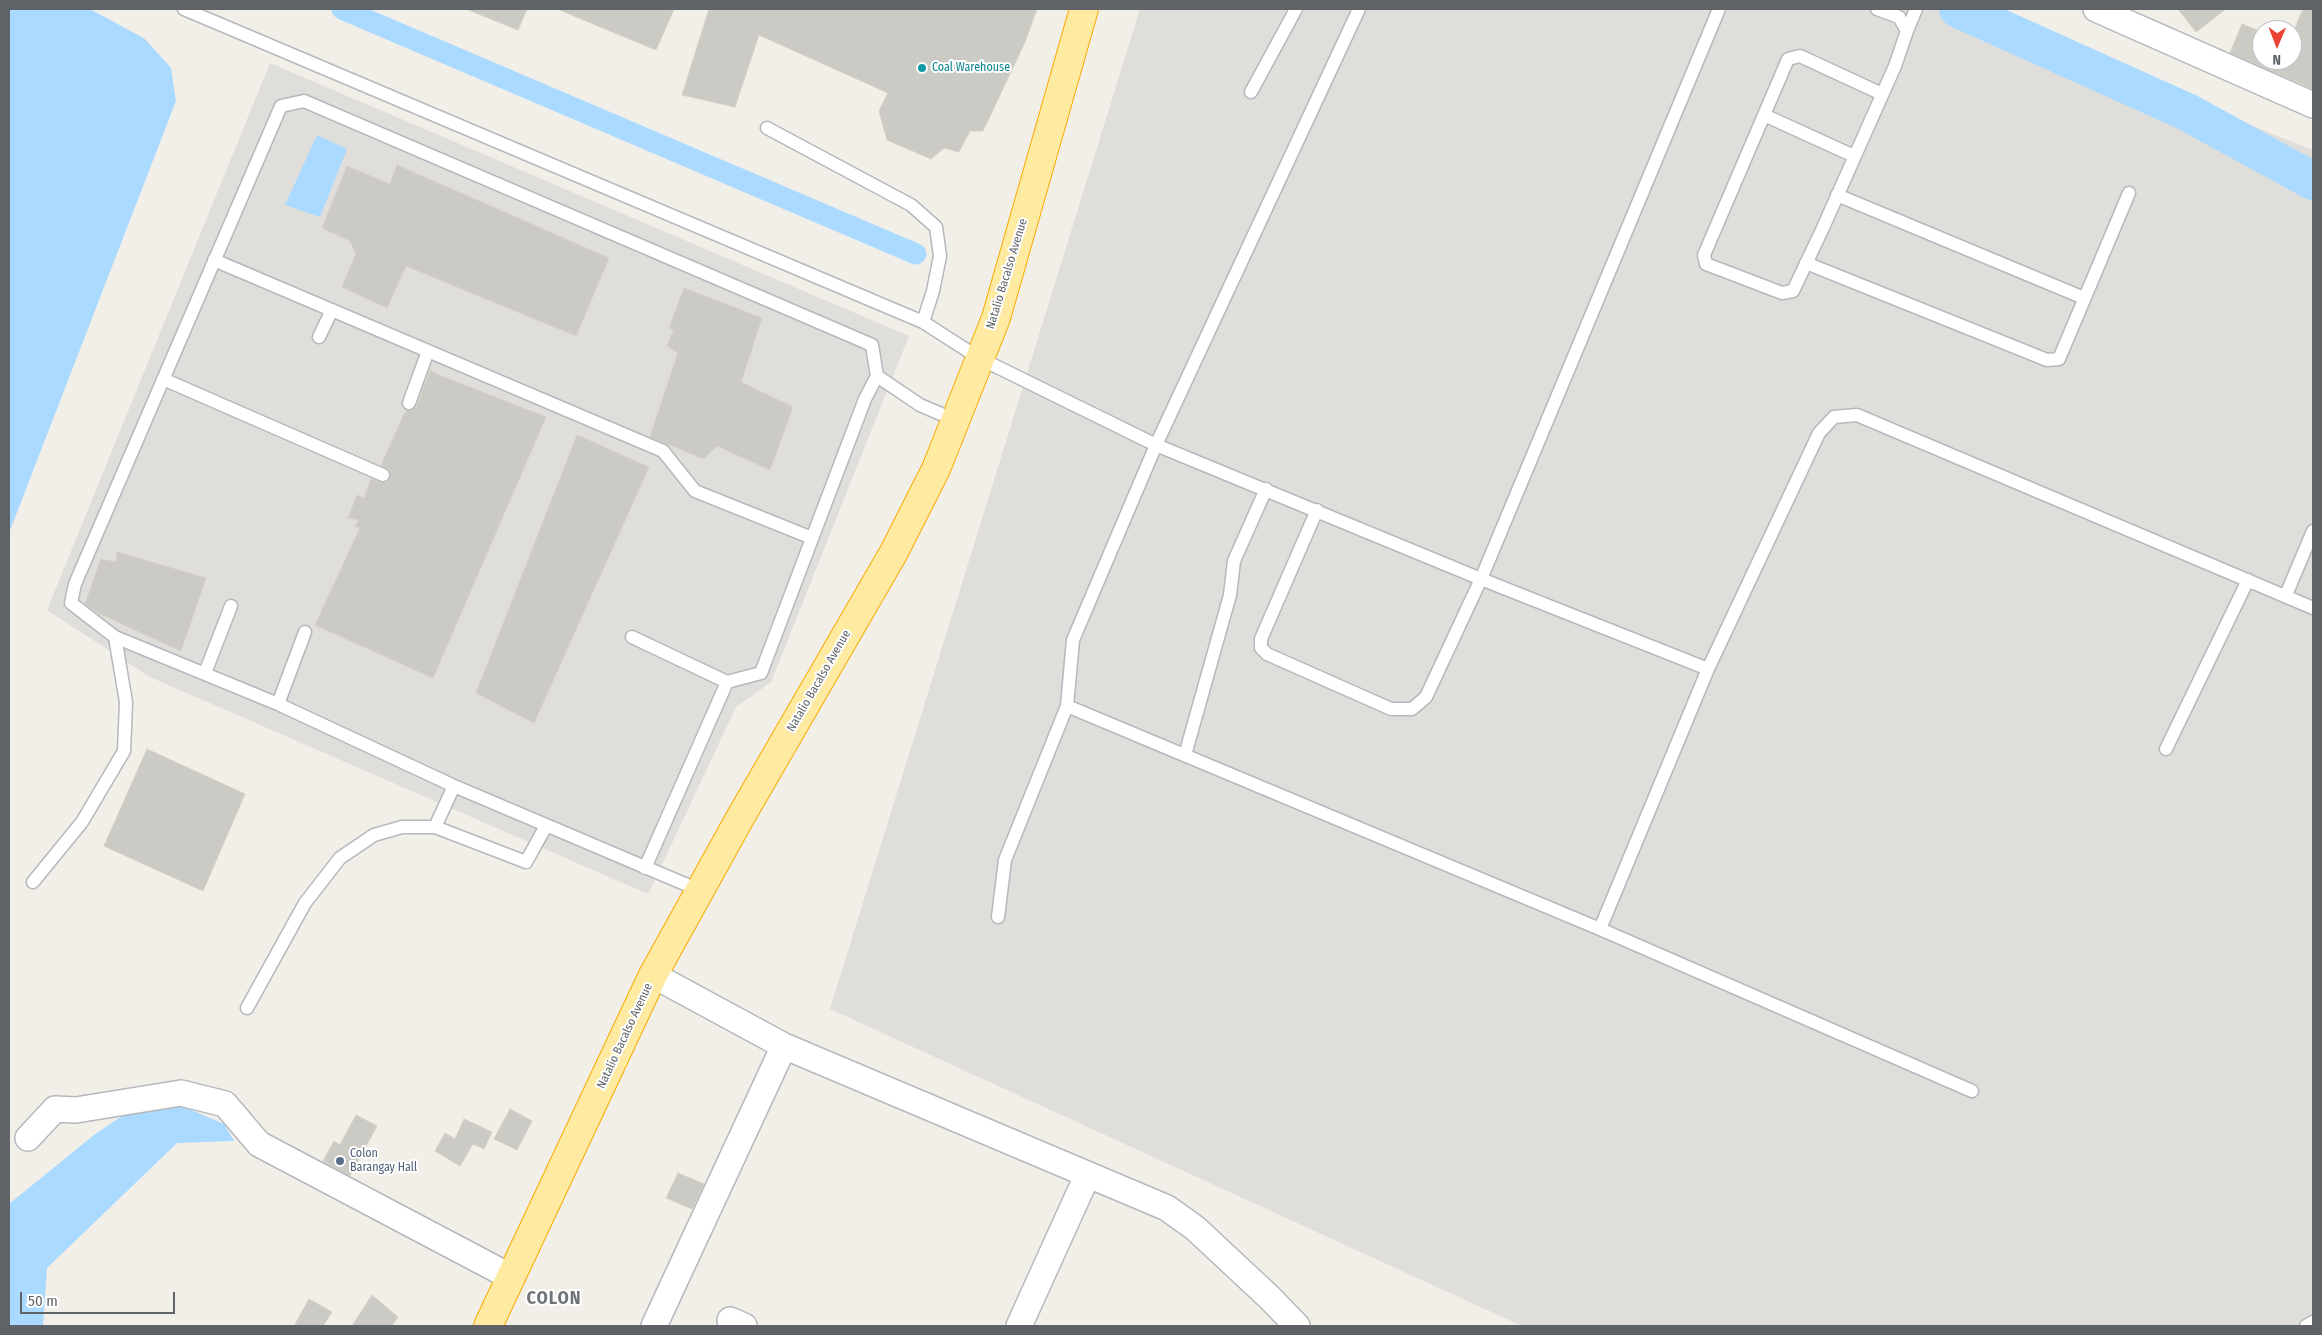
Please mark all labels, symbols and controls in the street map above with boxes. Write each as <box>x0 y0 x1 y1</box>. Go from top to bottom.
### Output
north arrow <box>2252 20 2302 70</box>
text: N <box>2272 51 2281 68</box>
place label: Coal Warehouse <box>932 61 1010 75</box>
marker: Coal Warehouse <box>916 62 928 74</box>
street label: Natalio Bacalso Avenue <box>983 217 1031 331</box>
street label: Natalio Bacalso Avenue <box>784 628 854 734</box>
street label: Natalio Bacalso Avenue <box>594 981 656 1091</box>
place label: Colon Barangay Hall <box>350 1147 417 1175</box>
marker: Colon Barangay Hall <box>334 1155 346 1167</box>
scale bar <box>22 1282 178 1314</box>
district label: COLON <box>526 1288 582 1310</box>
text: 50 m <box>28 1292 58 1310</box>

